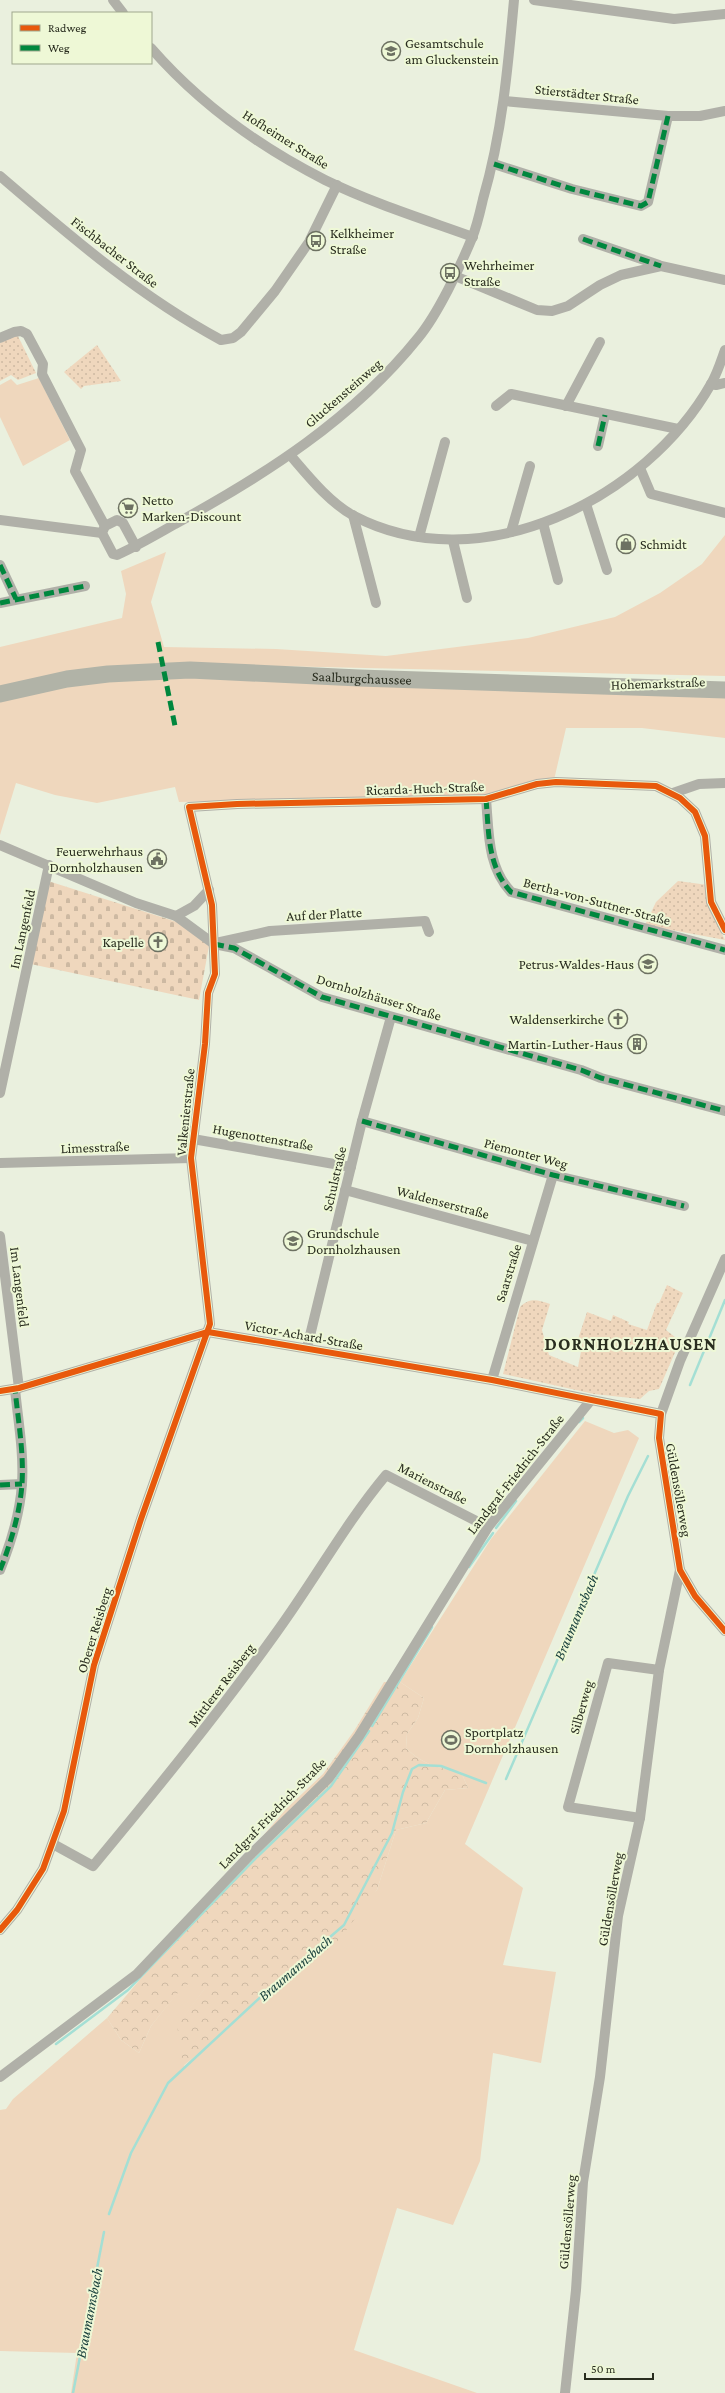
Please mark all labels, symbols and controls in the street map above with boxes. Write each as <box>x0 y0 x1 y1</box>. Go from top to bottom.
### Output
legend <box>12 12 152 64</box>
text: Radweg <box>48 21 86 35</box>
place label: Gesamtschule am Gluckenstein <box>405 35 499 67</box>
school or university icon: Gesamtschule am Gluckenstein <box>380 40 402 62</box>
text: Weg <box>48 41 70 55</box>
street label: Stierstädter Straße <box>534 81 640 107</box>
street label: Hofheimer Straße <box>240 106 332 172</box>
street label: Fischbacher Straße <box>68 213 162 291</box>
place label: Kelkheimer Straße <box>330 225 394 257</box>
bus stop icon: Kelkheimer Straße <box>305 230 327 252</box>
place label: Wehrheimer Straße <box>464 257 535 289</box>
bus stop icon: Wehrheimer Straße <box>439 262 461 284</box>
street label: Gluckensteinweg <box>301 355 385 431</box>
place label: Netto Marken-Discount <box>142 492 241 524</box>
supermarket icon: Netto Marken-Discount <box>117 497 139 519</box>
shop icon: Schmidt <box>615 533 637 555</box>
place label: Schmidt <box>640 536 687 552</box>
street label: Saalburgchaussee <box>312 668 412 688</box>
street label: Hohemarkstraße <box>611 673 705 693</box>
street label: Ricarda-Huch-Straße <box>365 778 485 798</box>
place label: Feuerwehrhaus Dornholzhausen <box>50 843 143 875</box>
public building icon: Feuerwehrhaus Dornholzhausen <box>146 848 168 870</box>
street label: Bertha-von-Suttner-Straße <box>522 874 672 928</box>
street label: Im Langenfeld <box>6 887 38 970</box>
street label: Auf der Platte <box>286 904 362 924</box>
church icon: Kapelle <box>147 931 169 953</box>
place label: Kapelle <box>103 934 144 950</box>
school or university icon: Petrus-Waldes-Haus <box>637 953 659 975</box>
place label: Petrus-Waldes-Haus <box>519 956 634 972</box>
street label: Dornholzhäuser Straße <box>315 970 443 1024</box>
church icon: Waldenserkirche <box>607 1008 629 1030</box>
place label: Waldenserkirche <box>510 1011 604 1027</box>
building icon: Martin-Luther-Haus <box>626 1033 648 1055</box>
place label: Martin-Luther-Haus <box>508 1036 623 1052</box>
street label: Valkenierstraße <box>172 1068 198 1156</box>
street label: Hugenottenstraße <box>211 1120 315 1154</box>
street label: Piemonter Weg <box>482 1134 570 1172</box>
street label: Limesstraße <box>60 1138 130 1156</box>
street label: Schulstraße <box>319 1145 349 1213</box>
street label: Waldenserstraße <box>395 1182 491 1222</box>
place label: Grundschule Dornholzhausen <box>307 1225 401 1257</box>
school or university icon: Grundschule Dornholzhausen <box>282 1230 304 1252</box>
street label: Saarstraße <box>492 1242 524 1304</box>
street label: Im Langenfeld <box>7 1246 33 1329</box>
street label: Victor-Achard-Straße <box>244 1317 364 1353</box>
district label: DORNHOLZHAUSEN <box>545 1334 717 1354</box>
street label: Landgraf-Friedrich-Straße <box>463 1411 567 1537</box>
street label: Güldensöllerweg <box>663 1442 695 1538</box>
street label: Marienstraße <box>396 1459 470 1507</box>
water label: Braumannsbach <box>551 1572 601 1662</box>
street label: Oberer Reisberg <box>73 1585 115 1675</box>
street label: Mittlerer Reisberg <box>184 1640 258 1730</box>
street label: Silberweg <box>566 1678 596 1736</box>
place label: Sportplatz Dornholzhausen <box>465 1724 559 1756</box>
sports icon: Sportplatz Dornholzhausen <box>440 1729 462 1751</box>
street label: Landgraf-Friedrich-Straße <box>215 1754 329 1872</box>
street label: Güldensöllerweg <box>594 1851 626 1947</box>
water label: Braumannsbach <box>255 1932 335 2004</box>
street label: Güldensöllerweg <box>555 2174 579 2270</box>
water label: Braumannsbach <box>72 2266 106 2360</box>
scale bar <box>585 2355 653 2381</box>
text: 50 m <box>591 2362 616 2376</box>

